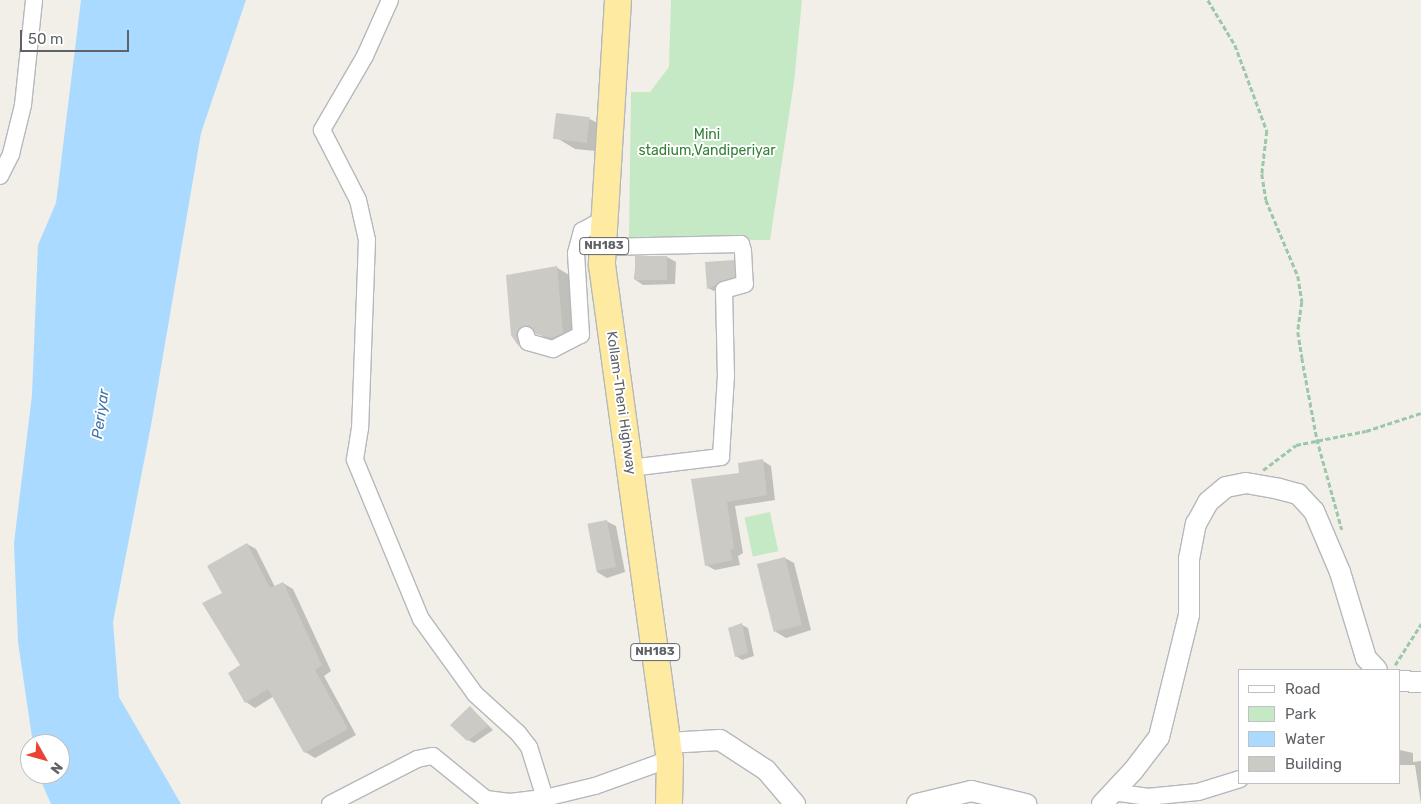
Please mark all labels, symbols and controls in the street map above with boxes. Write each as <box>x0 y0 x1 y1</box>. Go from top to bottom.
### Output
scale bar <box>22 20 131 52</box>
text: 50 m <box>28 30 63 48</box>
park label: Mini stadium,Vandiperiyar <box>638 127 776 160</box>
road number: NH183 <box>579 237 629 256</box>
street label: Kollam-Theni Highway <box>603 330 639 476</box>
water label: Periyar <box>89 388 113 440</box>
road number: NH183 <box>630 642 680 662</box>
legend <box>1238 669 1401 784</box>
text: Road <box>1285 680 1321 698</box>
text: Park <box>1285 705 1316 723</box>
text: Water <box>1285 730 1325 748</box>
north arrow <box>20 734 70 784</box>
text: Building <box>1285 755 1342 773</box>
text: N <box>47 759 66 777</box>

